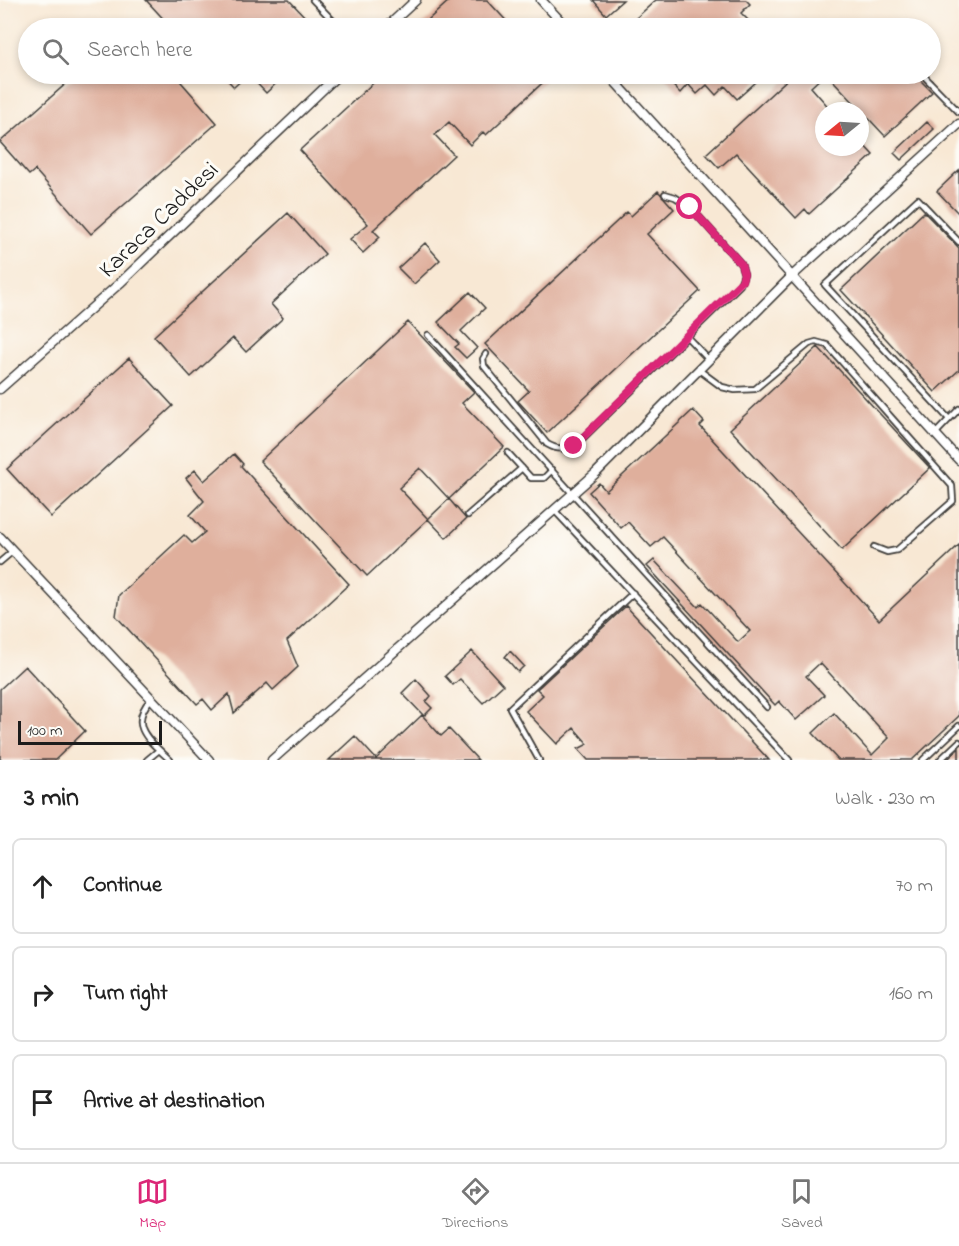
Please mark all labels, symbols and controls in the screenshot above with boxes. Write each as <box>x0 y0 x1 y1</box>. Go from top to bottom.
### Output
search box <box>18 18 941 84</box>
icon: search <box>39 35 72 68</box>
text: Search here <box>87 35 192 67</box>
north arrow <box>815 102 869 156</box>
street label: Karaca Caddesi <box>92 154 228 287</box>
route start <box>676 193 702 219</box>
route end <box>560 432 586 458</box>
scale bar <box>18 718 162 746</box>
text: 100 m <box>27 719 62 743</box>
text: 3 min <box>24 780 79 818</box>
text: Walk · 230 m <box>835 785 935 814</box>
icon: ahead <box>26 870 59 903</box>
text: Continue <box>83 870 162 902</box>
text: 70 m <box>896 872 933 901</box>
icon: right <box>26 978 59 1011</box>
text: Turn right <box>83 978 168 1010</box>
text: 160 m <box>889 980 933 1009</box>
icon: arrive <box>26 1086 59 1119</box>
text: Arrive at destination <box>83 1086 265 1118</box>
tab: Map <box>136 1175 169 1235</box>
tab: Directions <box>442 1175 508 1235</box>
tab: Saved <box>781 1175 823 1235</box>

